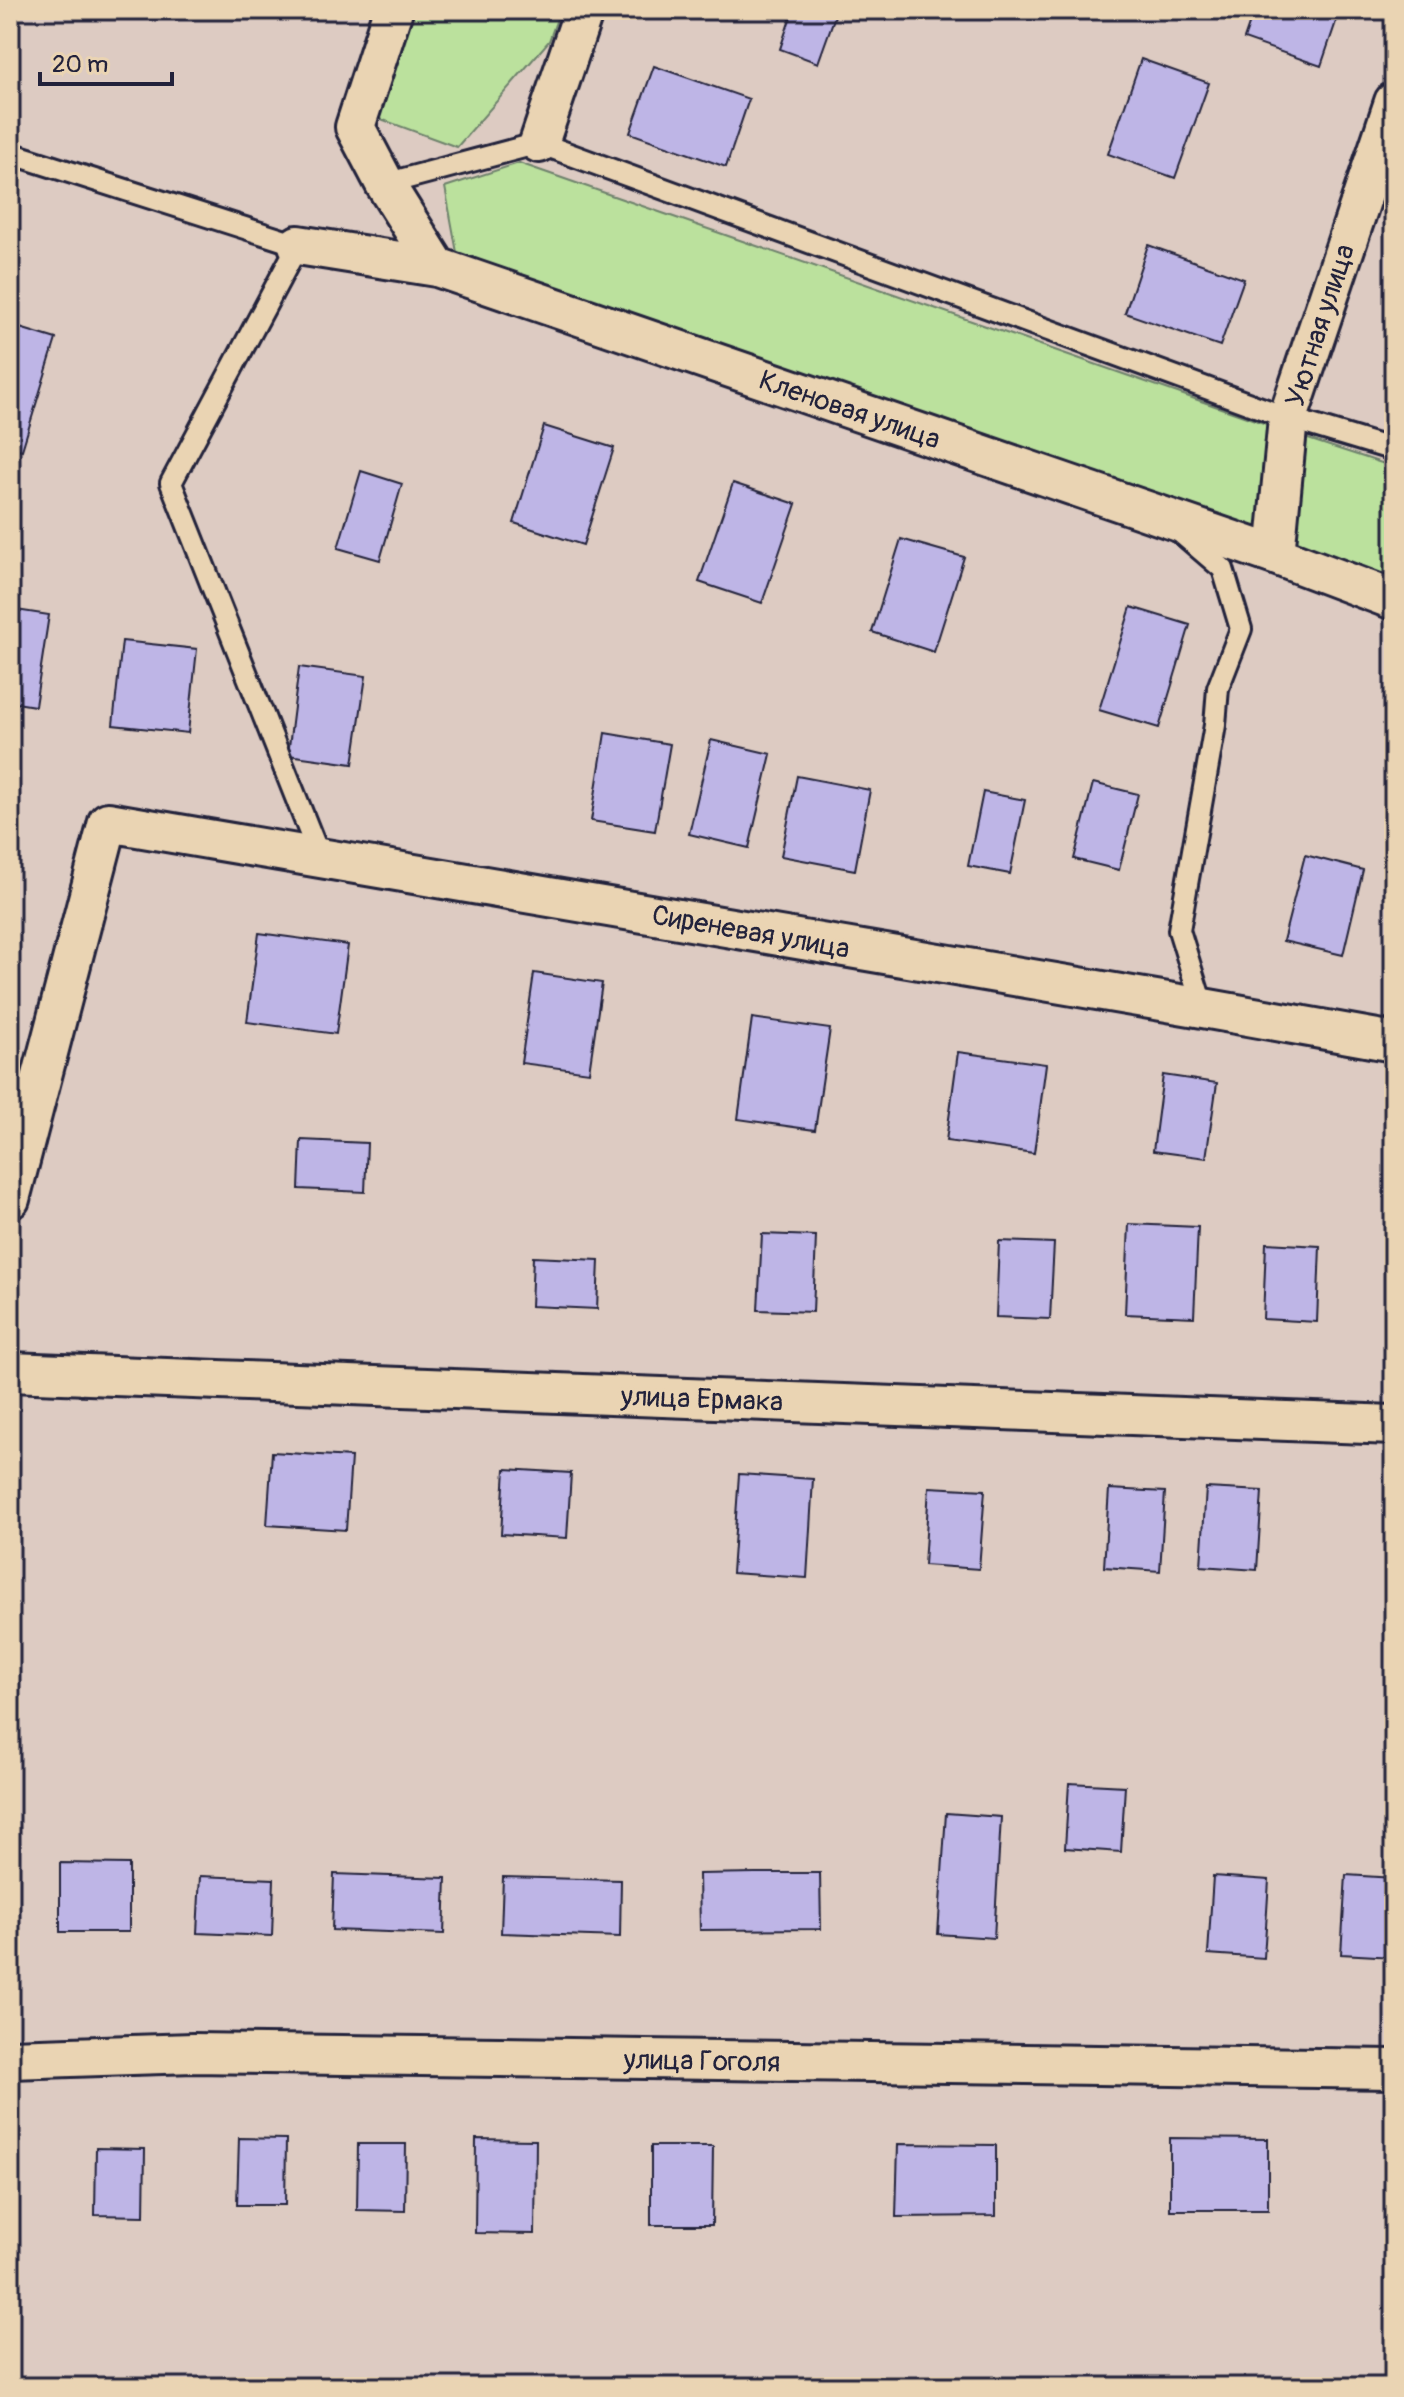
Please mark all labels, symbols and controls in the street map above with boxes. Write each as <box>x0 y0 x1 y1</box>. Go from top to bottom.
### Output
scale bar <box>40 36 172 86</box>
text: 20 m <box>52 50 108 79</box>
street label: Уютная улица <box>1278 240 1363 411</box>
street label: Кленовая улица <box>754 363 945 458</box>
street label: Сиреневая улица <box>649 898 852 967</box>
street label: улица Ермака <box>619 1379 784 1420</box>
street label: улица Гоголя <box>622 2043 781 2080</box>

